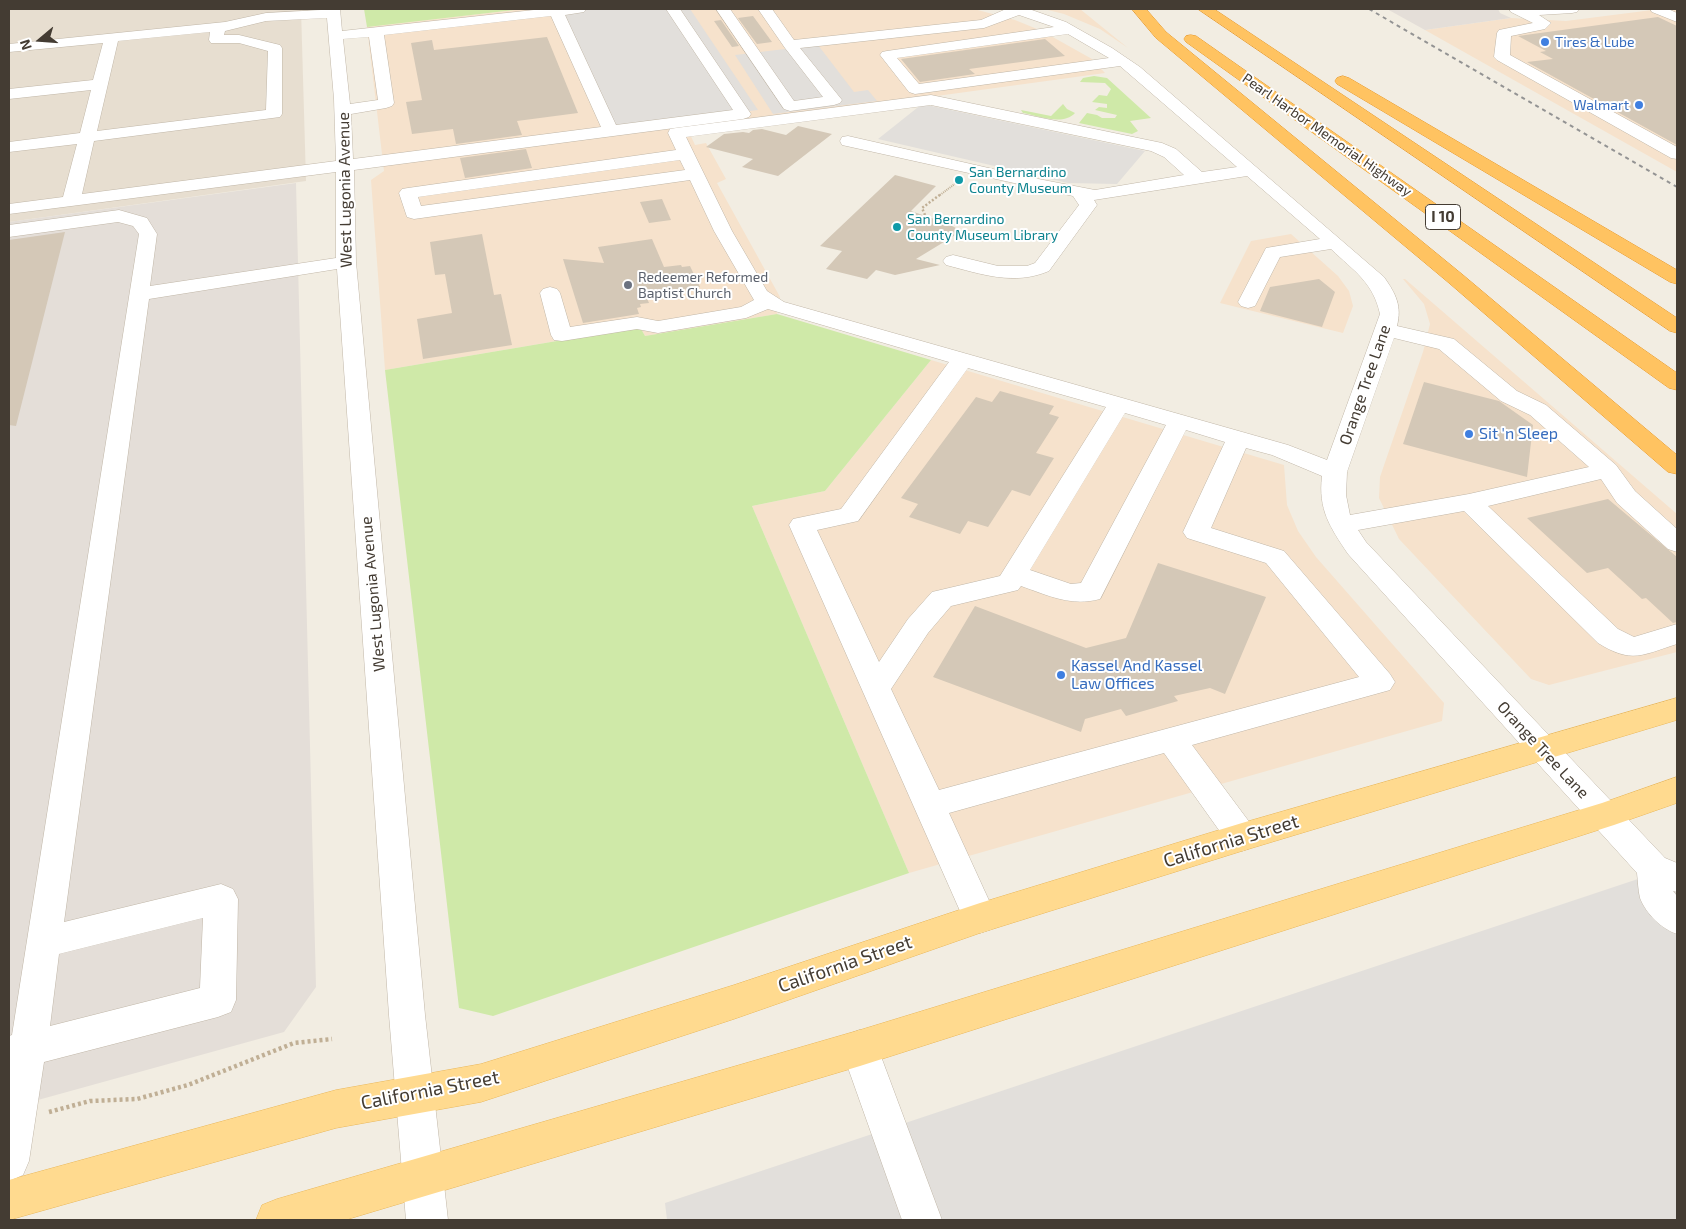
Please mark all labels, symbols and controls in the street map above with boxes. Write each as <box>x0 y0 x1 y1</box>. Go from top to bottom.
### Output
north arrow <box>15 15 65 65</box>
place label: Tires & Lube <box>1555 34 1634 50</box>
marker: Tires & Lube <box>1539 36 1551 48</box>
text: N <box>16 37 35 52</box>
street label: Pearl Harbor Memorial Highway <box>1239 70 1415 200</box>
place label: Walmart <box>1573 97 1629 113</box>
marker: Walmart <box>1633 99 1645 111</box>
street label: West Lugonia Avenue <box>334 112 356 268</box>
place label: San Bernardino County Museum <box>969 164 1072 196</box>
marker: San Bernardino County Museum <box>953 174 965 186</box>
road number: I 10 <box>1426 204 1460 230</box>
place label: San Bernardino County Museum Library <box>907 211 1058 243</box>
marker: San Bernardino County Museum Library <box>891 221 903 233</box>
place label: Redeemer Reformed Baptist Church <box>638 269 768 302</box>
marker: Redeemer Reformed Baptist Church <box>622 279 634 291</box>
street label: Orange Tree Lane <box>1335 322 1395 448</box>
place label: Sit 'n Sleep <box>1479 424 1558 444</box>
marker: Sit 'n Sleep <box>1463 428 1475 440</box>
street label: West Lugonia Avenue <box>357 516 389 672</box>
place label: Kassel And Kassel Law Offices <box>1071 656 1202 694</box>
marker: Kassel And Kassel Law Offices <box>1055 669 1067 681</box>
street label: Orange Tree Lane <box>1493 697 1593 803</box>
street label: California Street <box>1161 810 1301 872</box>
street label: California Street <box>775 930 915 998</box>
street label: California Street <box>359 1065 501 1115</box>

